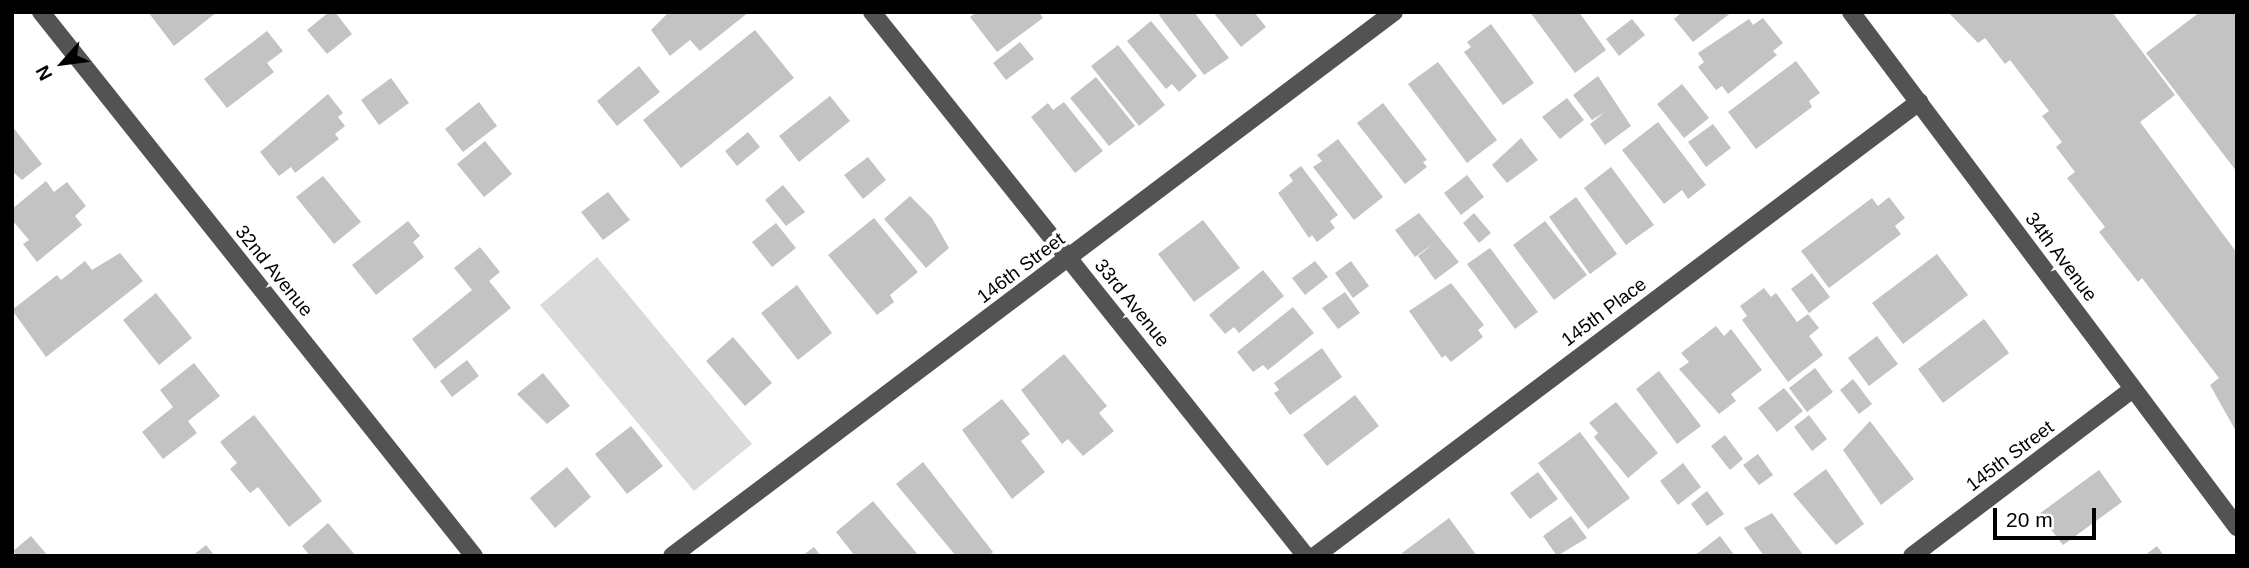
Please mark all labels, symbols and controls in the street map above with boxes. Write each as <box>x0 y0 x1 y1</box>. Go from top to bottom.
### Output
north arrow <box>28 28 98 98</box>
text: N <box>32 62 57 84</box>
street label: 34th Avenue <box>2020 208 2102 306</box>
street label: 32nd Avenue <box>230 220 318 322</box>
street label: 146th Street <box>973 228 1069 308</box>
street label: 33rd Avenue <box>1089 254 1175 352</box>
street label: 145th Place <box>1557 273 1651 351</box>
street label: 145th Street <box>1962 416 2058 496</box>
scale bar <box>1997 494 2100 538</box>
text: 20 m <box>2006 508 2053 531</box>

